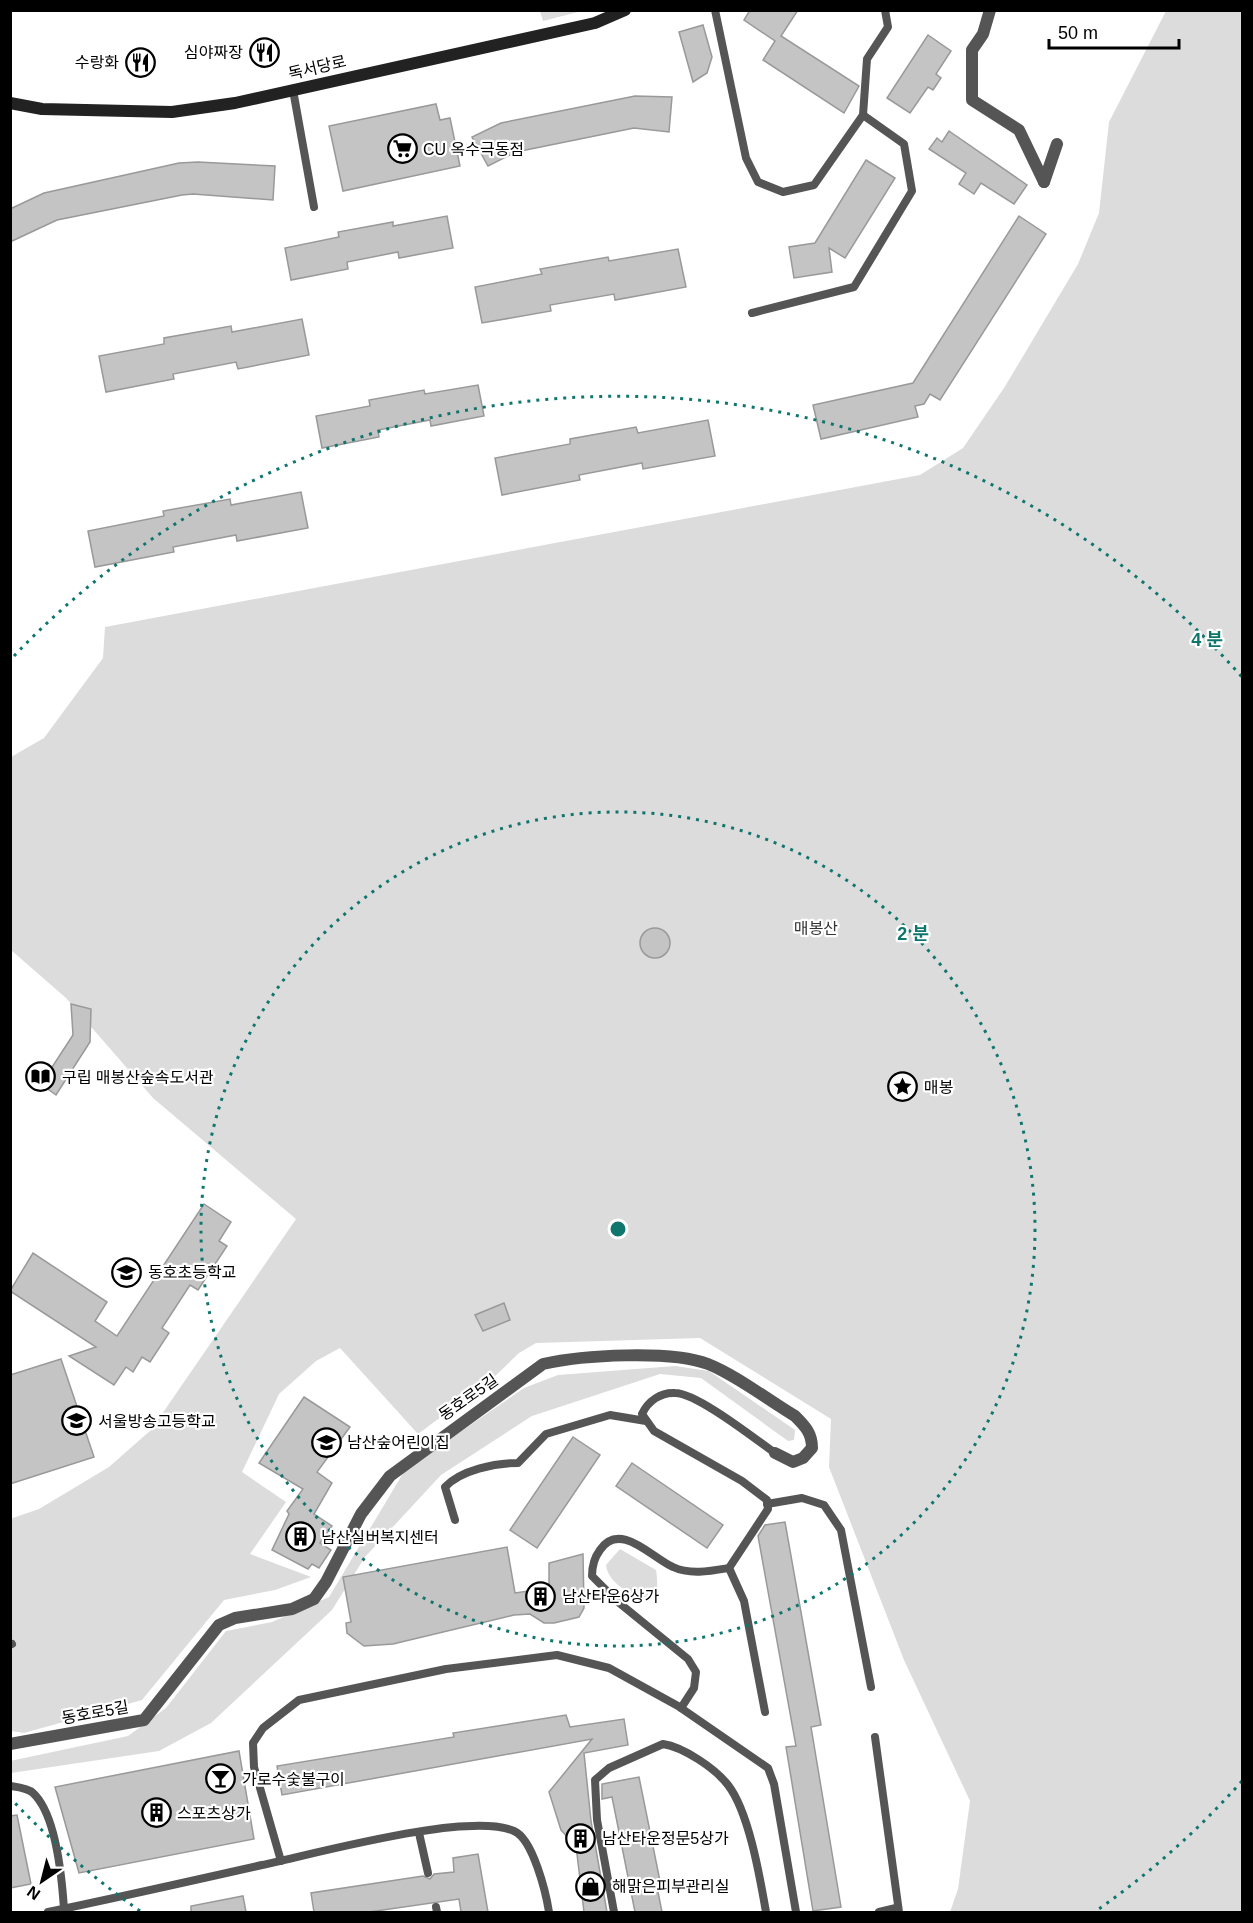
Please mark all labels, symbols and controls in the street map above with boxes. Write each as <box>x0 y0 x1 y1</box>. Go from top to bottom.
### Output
scale bar <box>1049 12 1180 50</box>
text: 50 m <box>1058 23 1098 43</box>
restaurant icon: 심야짜장 <box>248 36 280 68</box>
place label: 심야짜장 <box>184 44 243 61</box>
restaurant icon: 수랑화 <box>124 46 156 78</box>
street label: 독서당로 <box>287 53 348 82</box>
place label: 수랑화 <box>75 54 119 71</box>
supermarket icon: CU 옥수극동점 <box>386 133 418 165</box>
place label: CU 옥수극동점 <box>423 141 524 158</box>
text: 4 분 <box>1191 630 1223 650</box>
park label: 매봉산 <box>794 920 838 937</box>
text: 2 분 <box>897 924 929 944</box>
library icon: 구립 매봉산숲속도서관 <box>25 1061 57 1093</box>
place label: 구립 매봉산숲속도서관 <box>62 1069 214 1086</box>
place icon: 매봉 <box>887 1071 919 1103</box>
place label: 매봉 <box>924 1079 953 1096</box>
centre of rings <box>608 1219 628 1239</box>
school or university icon: 동호초등학교 <box>111 1256 143 1288</box>
place label: 동호초등학교 <box>148 1264 236 1281</box>
street label: 동호로5길 <box>436 1371 501 1424</box>
school or university icon: 서울방송고등학교 <box>61 1405 93 1437</box>
place label: 서울방송고등학교 <box>98 1413 216 1430</box>
school or university icon: 남산숲어린이집 <box>310 1426 342 1458</box>
place label: 남산숲어린이집 <box>347 1434 450 1451</box>
building icon: 남산실버복지센터 <box>284 1521 316 1553</box>
place label: 남산실버복지센터 <box>321 1529 439 1546</box>
building icon: 남산타운6상가 <box>525 1580 557 1612</box>
place label: 남산타운6상가 <box>562 1588 659 1605</box>
street label: 동호로5길 <box>60 1698 130 1727</box>
bar icon: 가로수숯불구이 <box>205 1763 237 1795</box>
place label: 가로수숯불구이 <box>242 1771 345 1788</box>
building icon: 스포츠상가 <box>140 1797 172 1829</box>
place label: 스포츠상가 <box>177 1805 251 1822</box>
building icon: 남산타운정문5상가 <box>565 1822 597 1854</box>
place label: 남산타운정문5상가 <box>602 1830 729 1847</box>
north arrow <box>12 1851 72 1911</box>
shop icon: 해맑은피부관리실 <box>575 1870 607 1902</box>
place label: 해맑은피부관리실 <box>612 1878 730 1895</box>
text: N <box>24 1883 43 1903</box>

